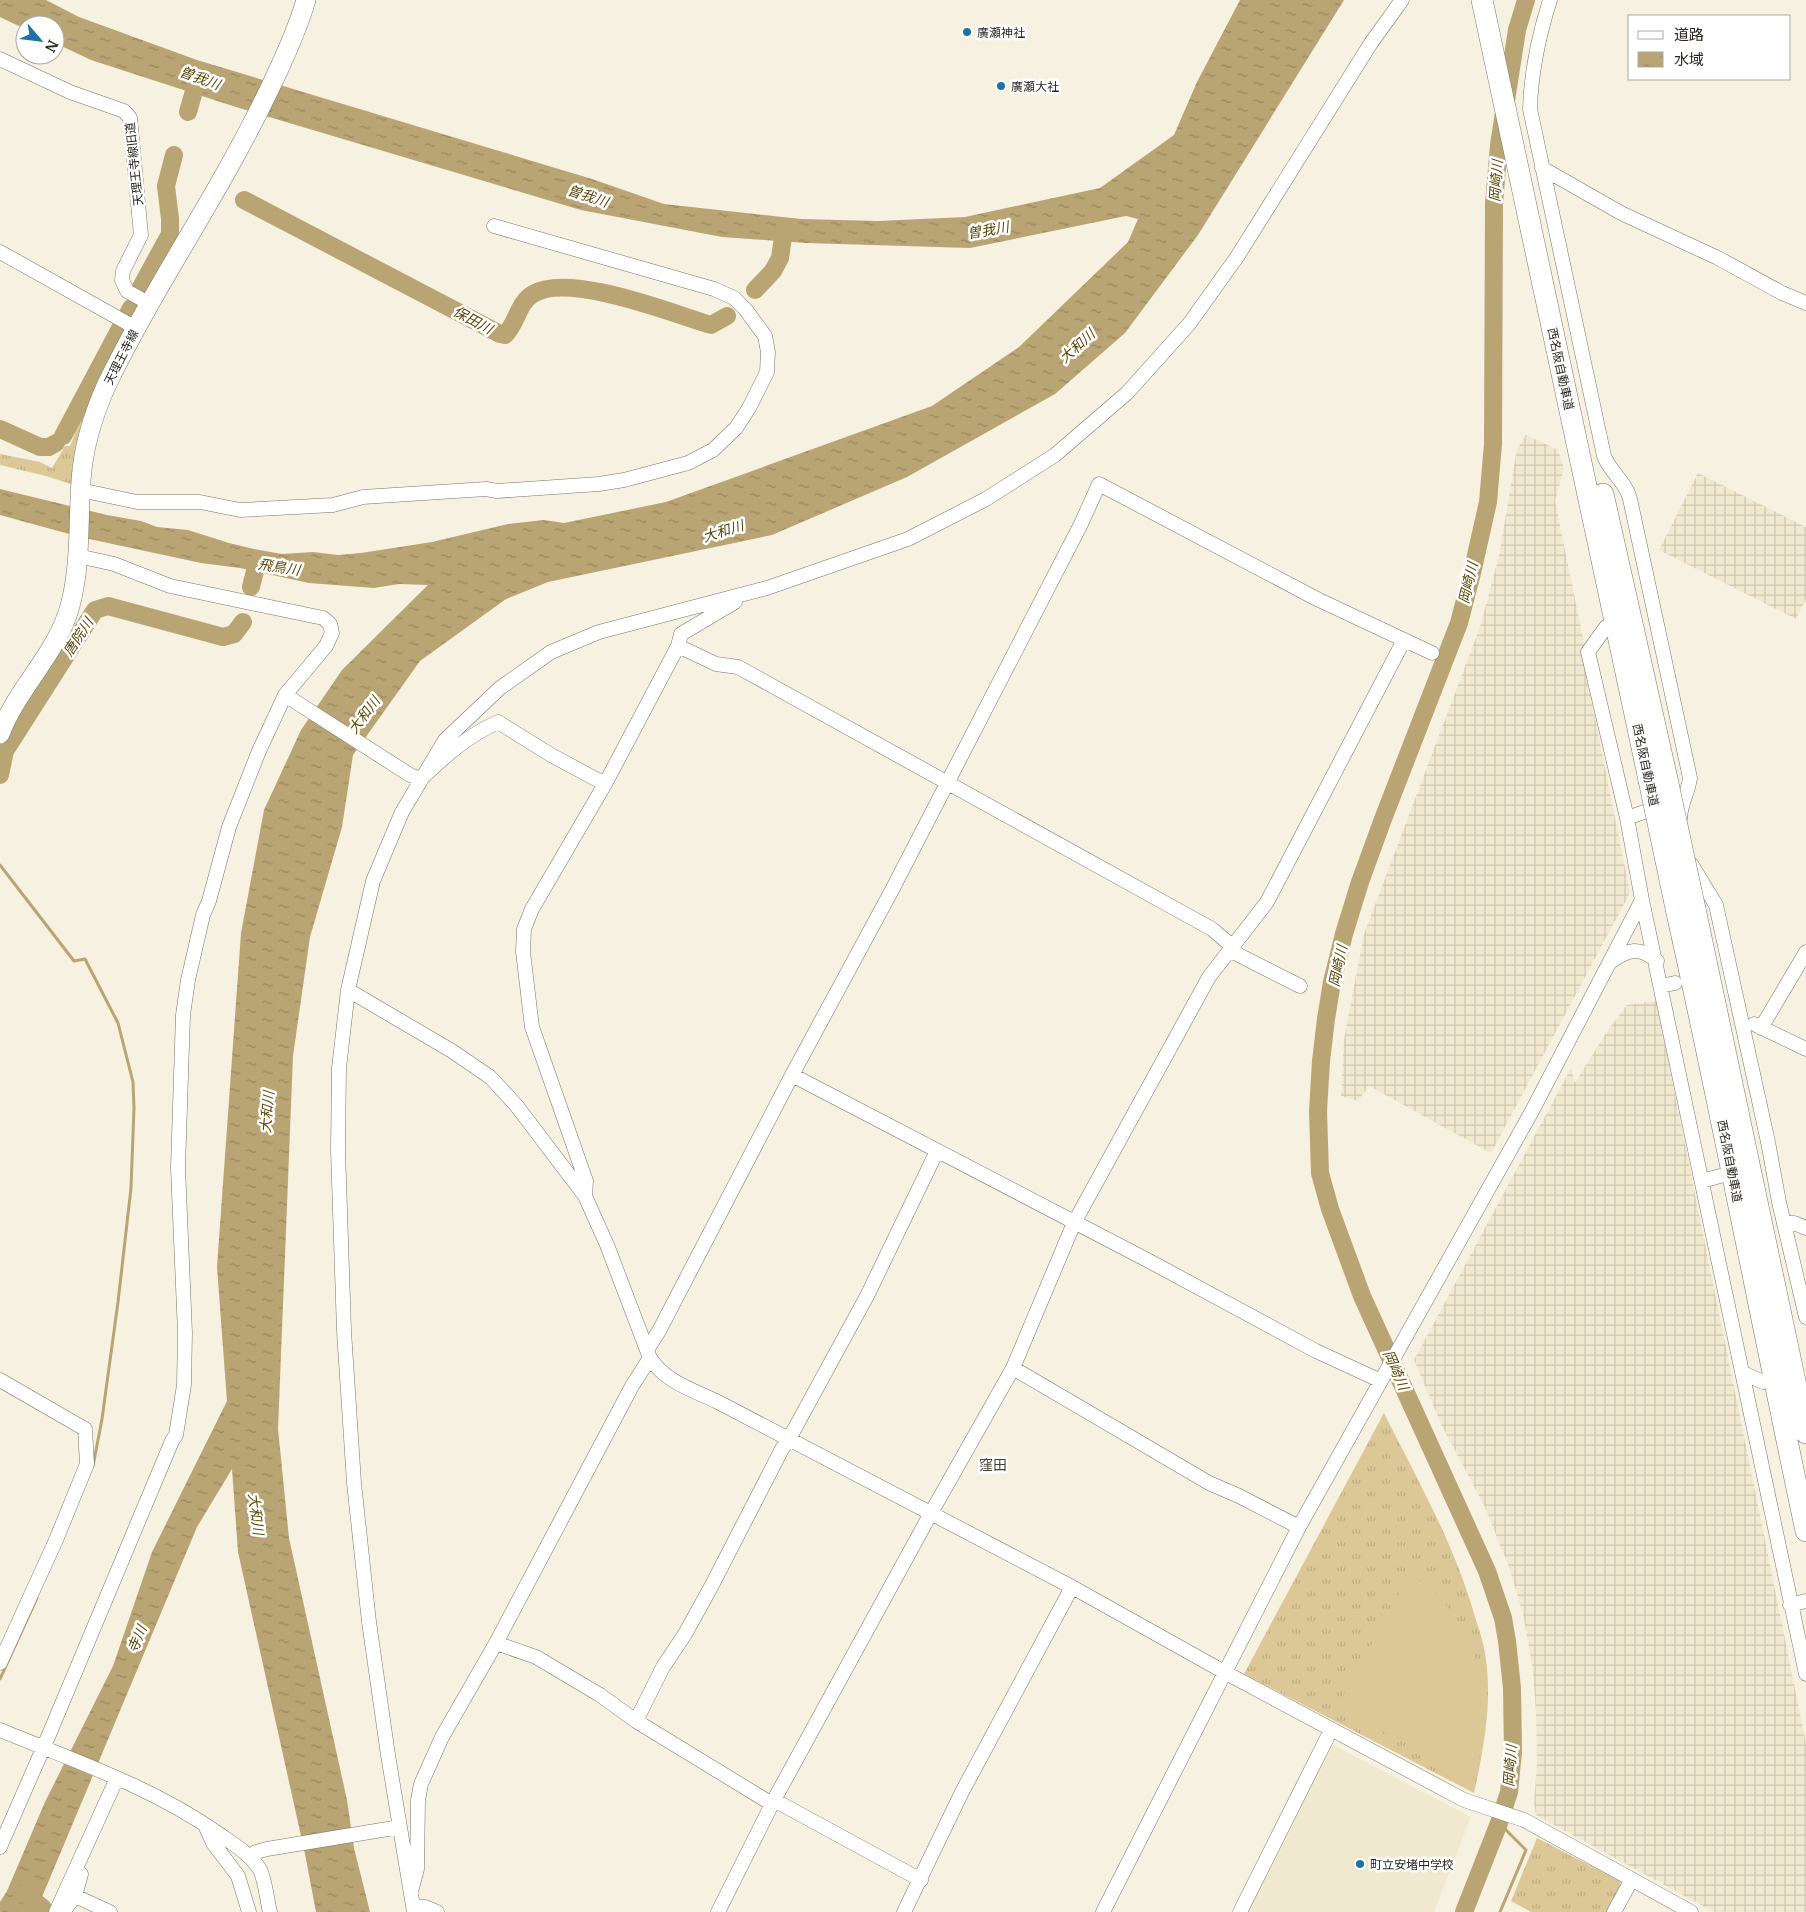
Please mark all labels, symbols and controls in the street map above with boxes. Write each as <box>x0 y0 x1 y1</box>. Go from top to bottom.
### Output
north arrow <box>15 15 65 65</box>
legend <box>1628 15 1791 80</box>
place label: 廣瀬神社 <box>977 25 1025 40</box>
text: 道路 <box>1674 25 1704 44</box>
marker: 廣瀬神社 <box>961 26 973 38</box>
text: N <box>41 37 62 55</box>
text: 水域 <box>1674 50 1704 69</box>
water label: 曽我川 <box>177 62 225 94</box>
place label: 廣瀬大社 <box>1011 79 1059 94</box>
marker: 廣瀬大社 <box>995 80 1007 92</box>
street label: 天理王寺線旧道 <box>122 121 146 207</box>
water label: 岡崎川 <box>1486 157 1507 203</box>
water label: 曽我川 <box>565 181 613 212</box>
water label: 曽我川 <box>966 217 1012 243</box>
water label: 保田川 <box>450 302 498 339</box>
water label: 大和川 <box>1055 324 1100 367</box>
street label: 西名阪自動車道 <box>1545 326 1577 412</box>
street label: 天理王寺線 <box>101 327 141 387</box>
water label: 大和川 <box>700 516 748 546</box>
water label: 飛鳥川 <box>257 555 303 579</box>
water label: 岡崎川 <box>1455 559 1482 605</box>
water label: 唐院川 <box>59 613 98 660</box>
water label: 大和川 <box>344 691 385 737</box>
street label: 西名阪自動車道 <box>1630 722 1662 808</box>
water label: 岡崎川 <box>1325 942 1352 988</box>
water label: 大和川 <box>256 1088 278 1134</box>
street label: 西名阪自動車道 <box>1715 1118 1745 1204</box>
water label: 岡崎川 <box>1379 1347 1414 1395</box>
district label: 窪田 <box>979 1456 1007 1474</box>
water label: 大和川 <box>245 1492 268 1538</box>
water label: 寺川 <box>123 1621 152 1655</box>
water label: 岡崎川 <box>1500 1742 1521 1788</box>
place label: 町立安堵中学校 <box>1370 1857 1454 1872</box>
marker: 町立安堵中学校 <box>1354 1858 1366 1870</box>

